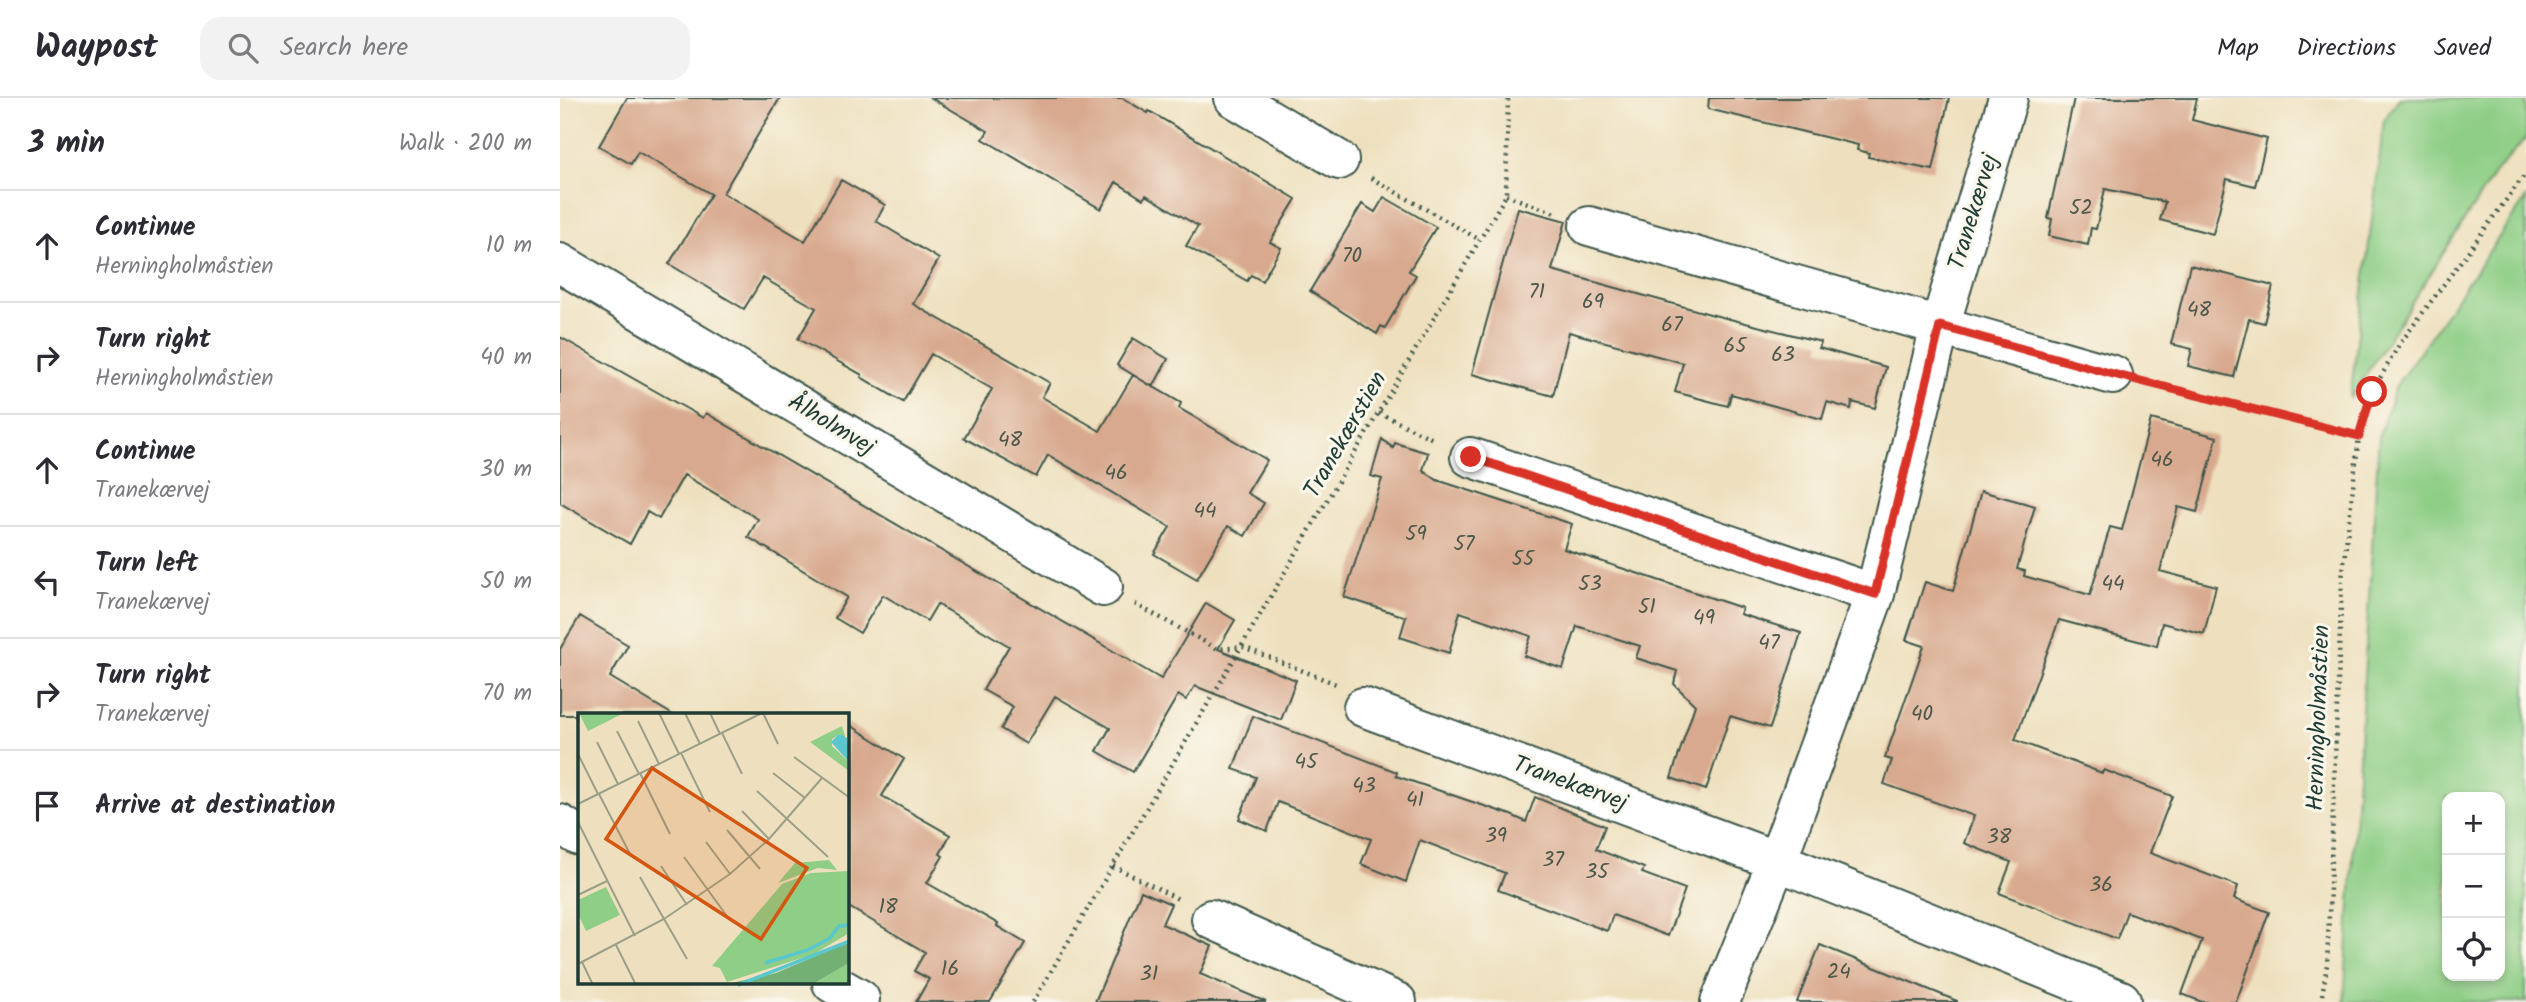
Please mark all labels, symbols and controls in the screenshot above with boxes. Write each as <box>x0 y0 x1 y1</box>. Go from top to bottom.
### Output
search box <box>200 17 690 80</box>
text: Waypost <box>35 22 158 75</box>
text: Search here <box>280 27 408 69</box>
icon: search <box>224 29 262 67</box>
text: Map <box>2217 29 2259 68</box>
text: Directions <box>2297 29 2396 68</box>
text: Saved <box>2434 29 2491 68</box>
text: 3 min <box>28 120 105 168</box>
text: Walk · 200 m <box>399 126 532 162</box>
street label: Tranekærvej <box>1938 148 2010 275</box>
house number: 52 <box>2069 192 2093 225</box>
text: Continue <box>95 207 196 249</box>
icon: ahead <box>28 227 66 265</box>
text: 10 m <box>486 228 532 264</box>
house number: 70 <box>1342 240 1362 273</box>
text: Herningholmåstien <box>95 249 274 285</box>
house number: 71 <box>1529 276 1545 309</box>
house number: 69 <box>1582 286 1604 319</box>
house number: 48 <box>2187 294 2211 327</box>
house number: 67 <box>1661 309 1684 342</box>
text: Turn right <box>95 319 211 361</box>
house number: 65 <box>1724 330 1748 363</box>
icon: right <box>28 339 66 377</box>
house number: 63 <box>1771 339 1795 372</box>
text: 40 m <box>480 340 532 376</box>
text: Herningholmåstien <box>95 361 274 397</box>
street label: Tranekærstien <box>1294 364 1398 506</box>
route start <box>2356 376 2387 407</box>
street label: Ålholmvej <box>780 384 883 467</box>
house number: 48 <box>998 424 1022 457</box>
text: Continue <box>95 431 196 473</box>
route end <box>1455 441 1486 472</box>
house number: 46 <box>2150 444 2174 477</box>
icon: ahead <box>28 451 66 489</box>
text: 30 m <box>480 452 532 488</box>
house number: 46 <box>1104 457 1128 490</box>
text: Tranekærvej <box>95 473 210 509</box>
house number: 44 <box>1193 495 1217 528</box>
house number: 59 <box>1405 518 1427 551</box>
house number: 57 <box>1454 528 1476 561</box>
text: Turn left <box>95 543 198 585</box>
house number: 55 <box>1512 543 1536 576</box>
icon: left <box>28 563 66 601</box>
text: 50 m <box>481 564 532 600</box>
house number: 53 <box>1578 568 1602 601</box>
house number: 44 <box>2101 568 2125 601</box>
text: Tranekærvej <box>95 585 210 621</box>
house number: 51 <box>1638 591 1656 624</box>
house number: 49 <box>1693 602 1715 635</box>
street label: Herningholmåstien <box>2296 624 2342 812</box>
house number: 47 <box>1758 627 1781 660</box>
text: Turn right <box>95 655 211 697</box>
icon: right <box>28 675 66 713</box>
text: 70 m <box>482 676 532 712</box>
text: Tranekærvej <box>95 697 210 733</box>
house number: 40 <box>1911 698 1933 731</box>
inset map <box>578 713 849 984</box>
street label: Tranekærvej <box>1507 745 1634 823</box>
house number: 45 <box>1295 746 1319 779</box>
house number: 43 <box>1352 770 1376 803</box>
house number: 41 <box>1406 784 1424 817</box>
text: Arrive at destination <box>95 785 335 827</box>
icon: arrive <box>28 787 66 825</box>
map controls <box>2442 792 2505 981</box>
button: + <box>2442 792 2505 855</box>
house number: 39 <box>1485 820 1507 853</box>
house number: 38 <box>1987 821 2012 854</box>
house number: 37 <box>1542 844 1565 877</box>
button: − <box>2442 855 2505 918</box>
house number: 35 <box>1585 856 1610 889</box>
house number: 36 <box>2089 869 2113 902</box>
house number: 18 <box>878 891 898 924</box>
button: locate <box>2442 918 2505 981</box>
house number: 16 <box>941 953 959 986</box>
house number: 24 <box>1827 956 1851 989</box>
house number: 31 <box>1140 958 1158 991</box>

